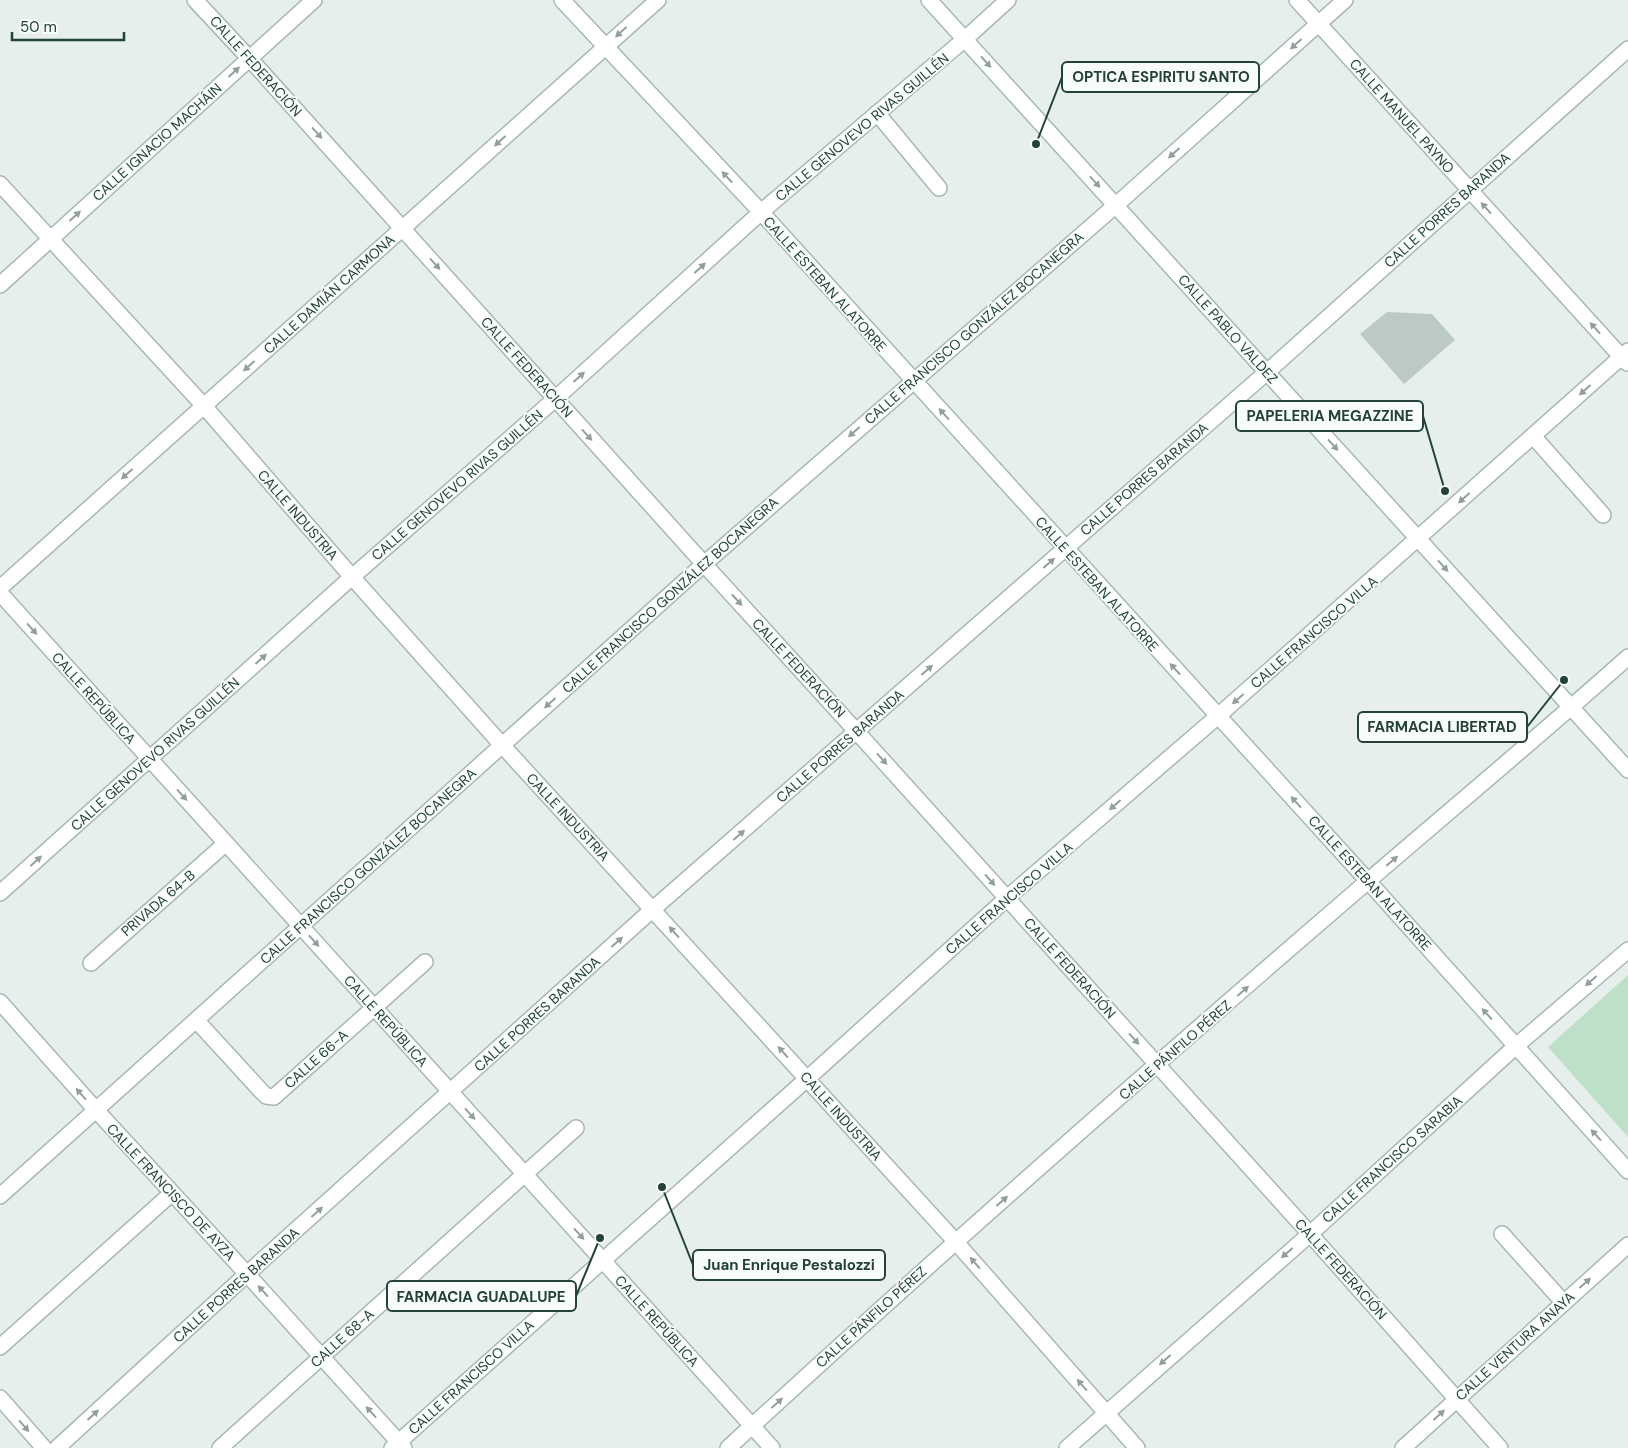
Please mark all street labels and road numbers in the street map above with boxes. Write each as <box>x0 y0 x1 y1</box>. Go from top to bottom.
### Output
street label: CALLE FEDERACIÓN <box>206 12 306 120</box>
street label: CALLE GENOVEVO RIVAS GUILLÉN <box>772 49 952 205</box>
street label: CALLE MANUEL PAYNO <box>1346 55 1458 177</box>
street label: CALLE IGNACIO MACHÁIN <box>89 79 225 205</box>
street label: CALLE PORRES BARANDA <box>1380 148 1514 272</box>
street label: CALLE ESTEBAN ALATORRE <box>760 213 890 355</box>
street label: CALLE FRANCISCO GONZÁLEZ BOCANEGRA <box>861 228 1087 428</box>
street label: CALLE DAMIÁN CARMONA <box>260 230 398 358</box>
street label: CALLE PABLO VALDEZ <box>1174 271 1282 387</box>
street label: CALLE FEDERACIÓN <box>477 313 577 421</box>
street label: CALLE GENOVEVO RIVAS GUILLÉN <box>368 406 546 564</box>
street label: CALLE PORRES BARANDA <box>1076 418 1212 540</box>
street label: CALLE INDUSTRIA <box>254 466 342 564</box>
street label: CALLE FRANCISCO GONZÁLEZ BOCANEGRA <box>558 493 782 697</box>
street label: CALLE ESTEBAN ALATORRE <box>1032 513 1162 655</box>
street label: CALLE FRANCISCO VILLA <box>1247 572 1381 692</box>
street label: CALLE FEDERACIÓN <box>748 615 850 721</box>
street label: CALLE REPÚBLICA <box>48 648 140 748</box>
street label: CALLE GENOVEVO RIVAS GUILLÉN <box>67 673 243 835</box>
street label: CALLE PORRES BARANDA <box>772 685 908 807</box>
street label: CALLE FRANCISCO GONZÁLEZ BOCANEGRA <box>256 764 480 968</box>
street label: CALLE INDUSTRIA <box>523 769 613 865</box>
street label: CALLE ESTEBAN ALATORRE <box>1305 812 1435 954</box>
street label: CALLE FRANCISCO VILLA <box>942 838 1076 958</box>
street label: PRIVADA 64-B <box>117 866 199 940</box>
street label: CALLE FEDERACIÓN <box>1020 914 1120 1022</box>
street label: CALLE PORRES BARANDA <box>470 952 604 1076</box>
street label: CALLE REPÚBLICA <box>340 971 432 1071</box>
street label: CALLE PÁNFILO PÉREZ <box>1115 996 1235 1104</box>
street label: CALLE 66-A <box>280 1026 352 1092</box>
street label: CALLE INDUSTRIA <box>796 1068 886 1164</box>
street label: CALLE FRANCISCO SARABIA <box>1318 1091 1466 1227</box>
street label: CALLE FRANCISCO DE AYZA <box>103 1120 239 1264</box>
street label: CALLE FEDERACIÓN <box>1291 1215 1391 1323</box>
street label: CALLE PORRES BARANDA <box>169 1223 303 1347</box>
street label: CALLE PÁNFILO PÉREZ <box>812 1262 930 1372</box>
street label: CALLE REPÚBLICA <box>611 1271 703 1371</box>
street label: CALLE VENTURA ANAYA <box>1452 1288 1578 1404</box>
street label: CALLE 68-A <box>307 1305 377 1371</box>
street label: CALLE FRANCISCO VILLA <box>404 1316 538 1438</box>

